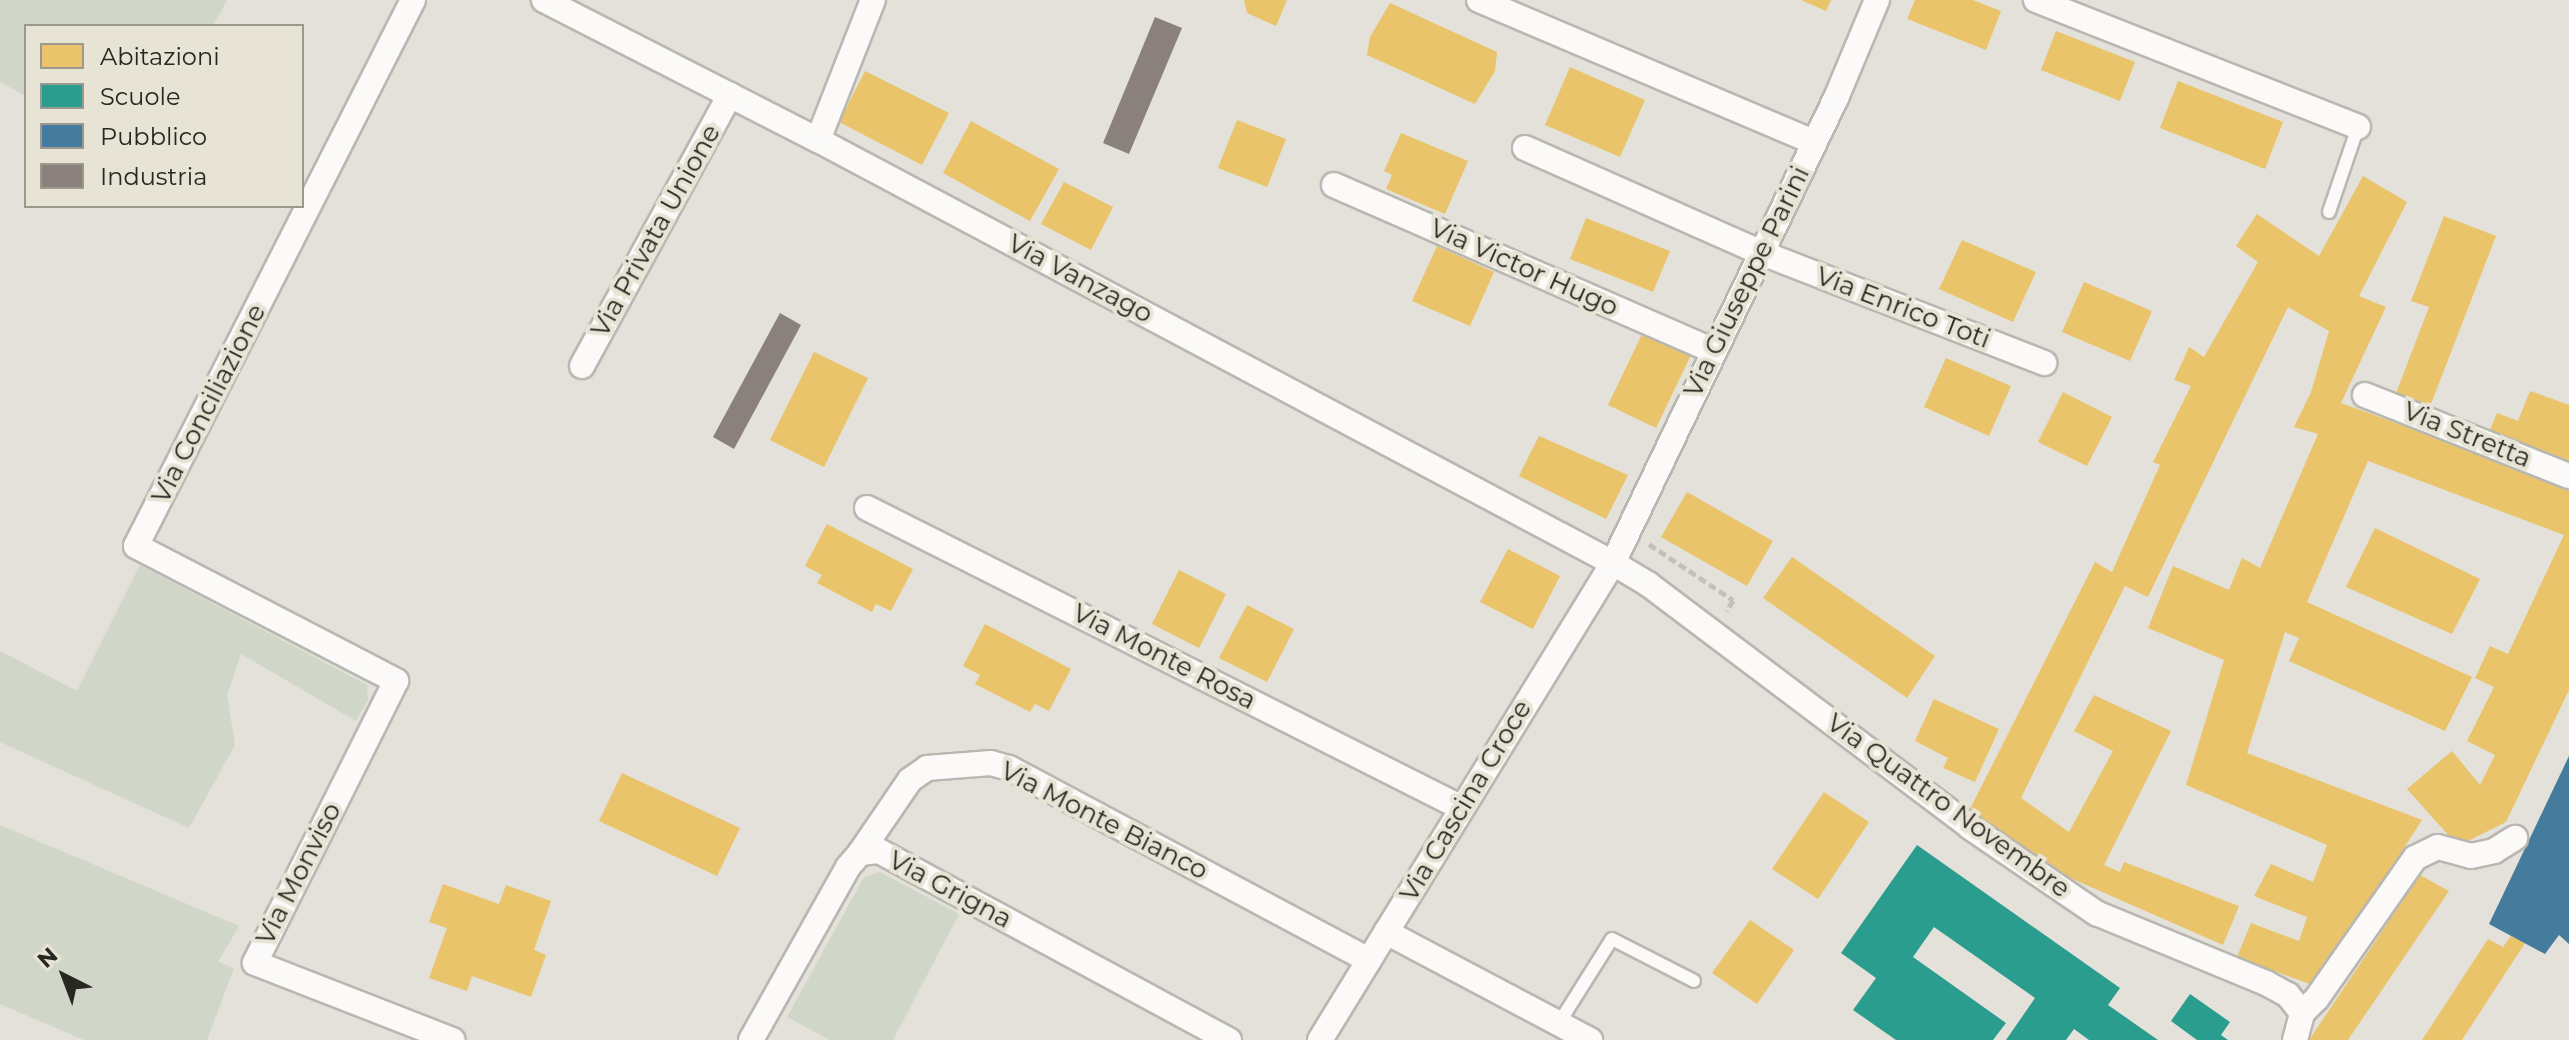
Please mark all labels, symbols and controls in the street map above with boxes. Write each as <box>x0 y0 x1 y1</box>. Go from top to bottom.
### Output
legend <box>24 24 304 208</box>
text: Abitazioni <box>100 42 220 71</box>
text: Scuole <box>100 82 180 111</box>
street label: Via Privata Unione <box>585 119 727 343</box>
text: Pubblico <box>100 122 207 151</box>
street label: Via Giuseppe Parini <box>1678 161 1816 403</box>
text: Industria <box>100 162 207 191</box>
street label: Via Victor Hugo <box>1425 213 1623 323</box>
street label: Via Vanzago <box>1002 228 1158 330</box>
street label: Via Enrico Toti <box>1812 260 1994 356</box>
street label: Via Conciliazione <box>145 299 273 509</box>
street label: Via Stretta <box>2399 395 2535 475</box>
street label: Via Monte Rosa <box>1067 597 1261 717</box>
street label: Via Cascina Croce <box>1394 695 1538 907</box>
street label: Via Quattro Novembre <box>1820 707 2076 905</box>
street label: Via Monte Bianco <box>995 755 1213 887</box>
street label: Via Monviso <box>250 798 348 950</box>
street label: Via Grigna <box>883 845 1017 935</box>
north arrow <box>24 936 104 1016</box>
text: N <box>32 942 63 974</box>

